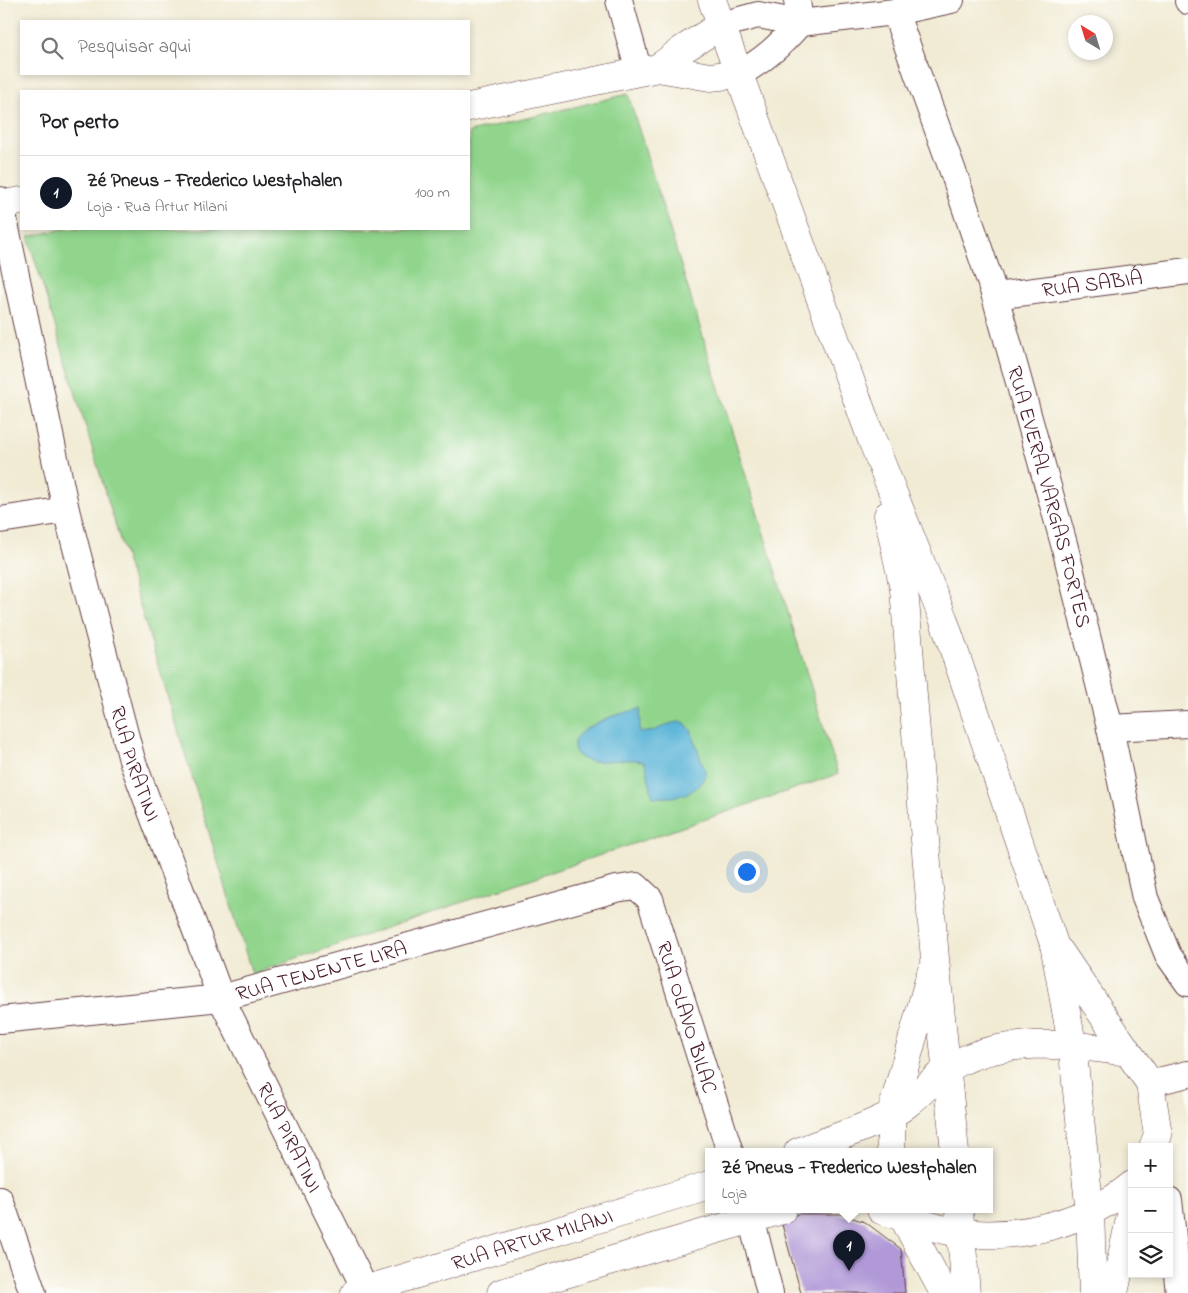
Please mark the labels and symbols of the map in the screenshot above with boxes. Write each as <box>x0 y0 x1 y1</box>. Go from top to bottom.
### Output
north arrow <box>1068 15 1113 60</box>
street label: RUA SABIÁ <box>1040 263 1145 307</box>
street label: RUA EVERAL VARGAS FORTES <box>998 363 1097 631</box>
street label: RUA PIRATINI <box>101 703 167 826</box>
your location <box>734 859 760 885</box>
street label: RUA TENENTE LIRA <box>233 934 411 1010</box>
street label: RUA OLAVO BILAC <box>647 938 724 1097</box>
street label: RUA PIRATINI <box>248 1078 328 1198</box>
street label: RUA ARTUR MILANI <box>448 1202 617 1280</box>
pin: 1 <box>833 1230 865 1271</box>

